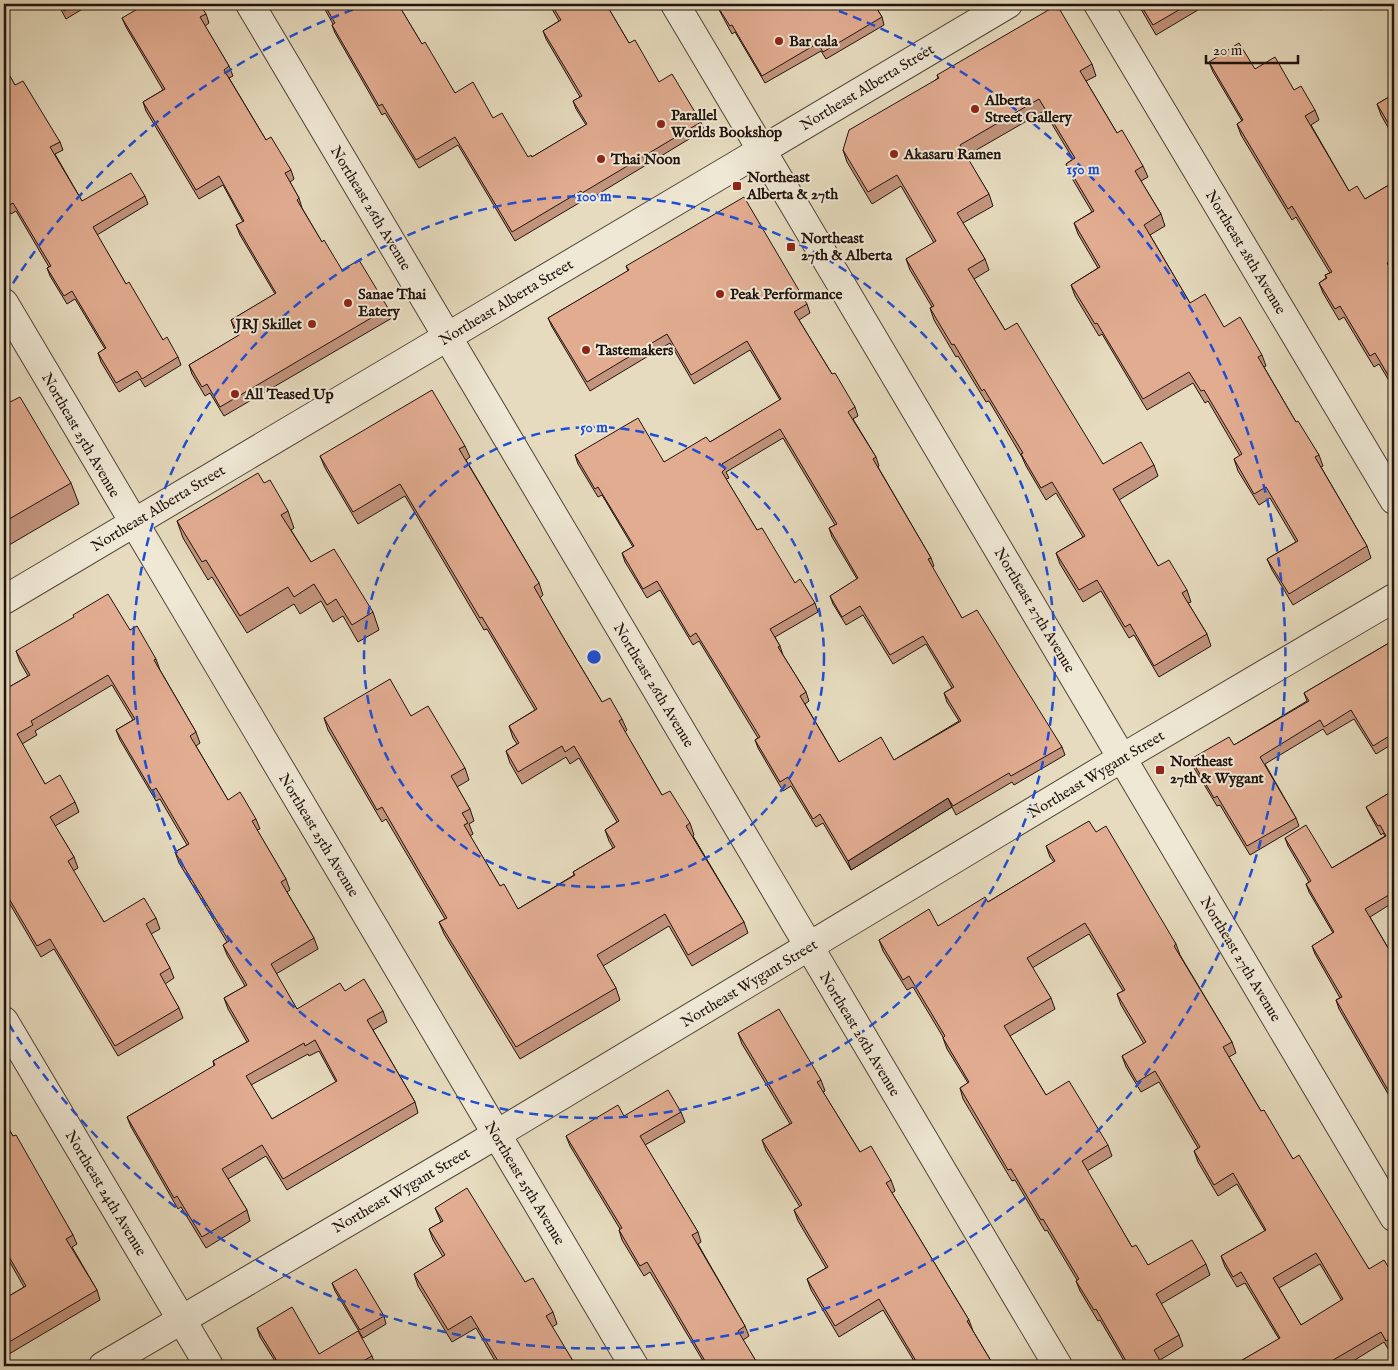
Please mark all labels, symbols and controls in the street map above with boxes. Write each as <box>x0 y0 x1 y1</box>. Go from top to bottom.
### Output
place label: Bar cala <box>789 32 838 51</box>
scale bar <box>1206 32 1298 64</box>
marker: Bar cala <box>773 35 785 47</box>
street label: Northeast Alberta Street <box>797 40 938 135</box>
text: 20 m <box>1213 41 1243 60</box>
place label: Alberta Street Gallery <box>984 91 1072 127</box>
marker: Alberta Street Gallery <box>969 103 981 115</box>
place label: Parallel Worlds Bookshop <box>670 106 782 142</box>
marker: Parallel Worlds Bookshop <box>655 118 667 130</box>
street label: Northeast 26th Avenue <box>326 143 415 274</box>
place label: Akasaru Ramen <box>903 145 1001 164</box>
marker: Akasaru Ramen <box>888 148 900 160</box>
place label: Thai Noon <box>610 150 680 169</box>
marker: Thai Noon <box>595 153 607 165</box>
text: 150 m <box>1066 160 1100 179</box>
place label: Northeast Alberta & 27th <box>746 168 839 204</box>
marker: Northeast Alberta & 27th <box>731 180 743 192</box>
text: 100 m <box>576 187 612 206</box>
street label: Northeast 28th Avenue <box>1201 187 1290 318</box>
place label: Northeast 27th & Alberta <box>800 229 893 265</box>
marker: Northeast 27th & Alberta <box>785 241 797 253</box>
street label: Northeast Alberta Street <box>436 255 577 350</box>
place label: Sanae Thai Eatery <box>358 285 426 321</box>
place label: Peak Performance <box>730 285 842 304</box>
marker: Peak Performance <box>714 288 726 300</box>
marker: Sanae Thai Eatery <box>342 297 354 309</box>
place label: JRJ Skillet <box>234 315 303 334</box>
marker: JRJ Skillet <box>306 318 318 330</box>
place label: Tastemakers <box>595 341 674 360</box>
marker: Tastemakers <box>580 344 592 356</box>
street label: Northeast 25th Avenue <box>37 369 124 501</box>
place label: All Teased Up <box>244 385 334 404</box>
marker: All Teased Up <box>229 388 241 400</box>
text: 50 m <box>580 418 608 437</box>
street label: Northeast Alberta Street <box>88 461 229 556</box>
street label: Northeast 27th Avenue <box>990 544 1079 676</box>
street label: Northeast 26th Avenue <box>609 620 698 751</box>
centre of rings <box>585 648 603 666</box>
street label: Northeast Wygant Street <box>1025 726 1168 823</box>
place label: Northeast 27th & Wygant <box>1169 752 1265 788</box>
marker: Northeast 27th & Wygant <box>1154 764 1166 776</box>
street label: Northeast 25th Avenue <box>274 770 363 901</box>
street label: Northeast 27th Avenue <box>1196 893 1285 1025</box>
street label: Northeast Wygant Street <box>678 935 821 1032</box>
street label: Northeast 26th Avenue <box>815 969 904 1100</box>
street label: Northeast 25th Avenue <box>480 1118 569 1249</box>
street label: Northeast 24th Avenue <box>61 1127 151 1259</box>
street label: Northeast Wygant Street <box>329 1143 473 1238</box>

